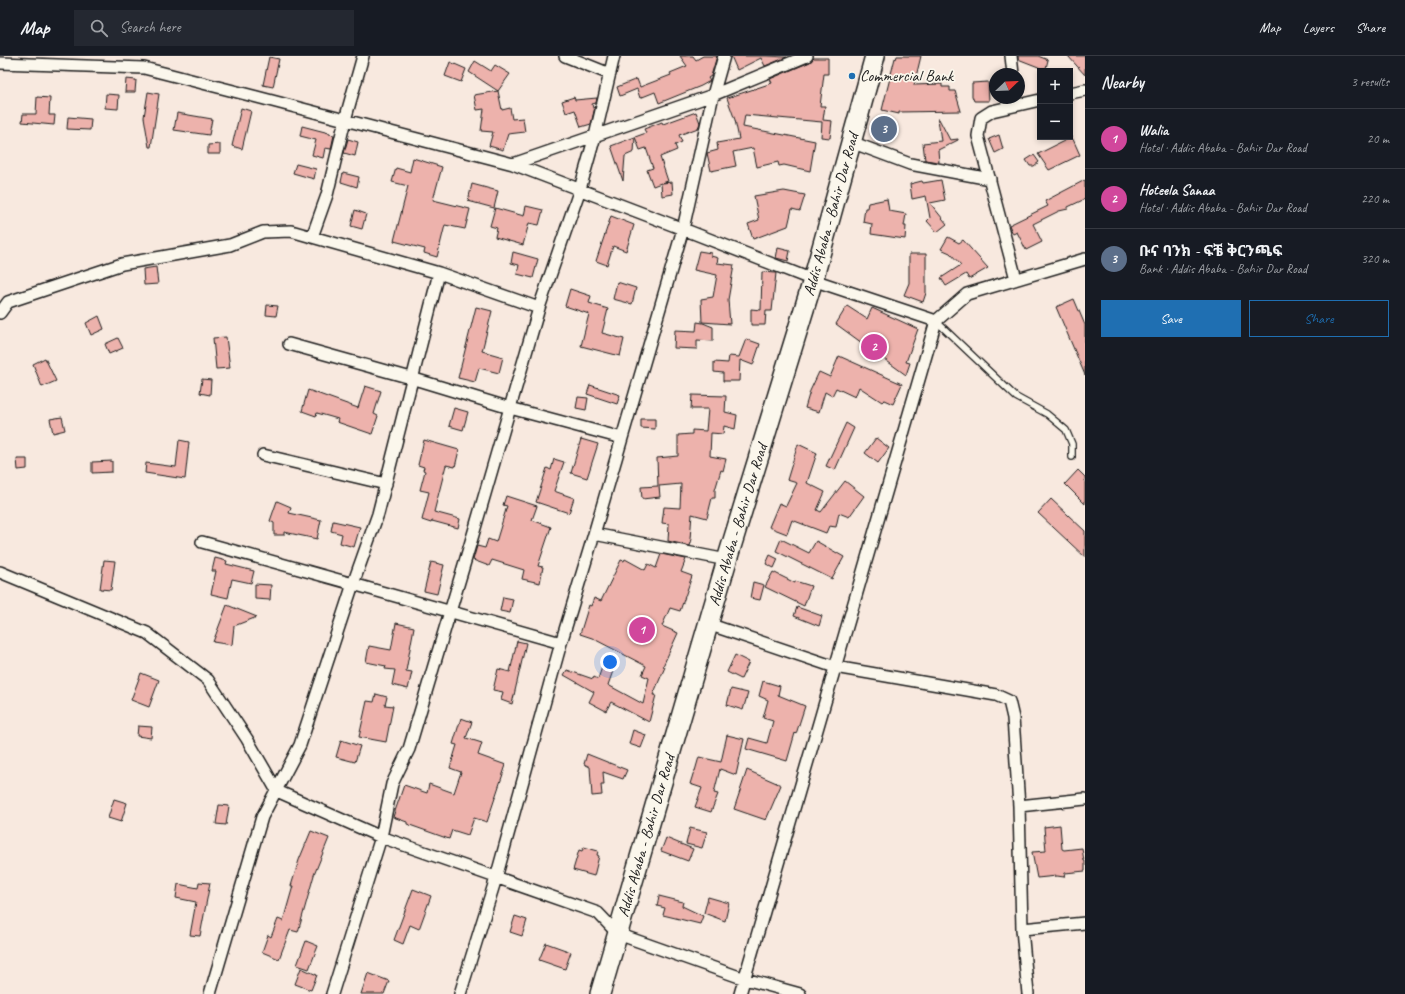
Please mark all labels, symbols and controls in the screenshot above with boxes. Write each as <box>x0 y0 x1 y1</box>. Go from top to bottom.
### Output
search box <box>74 10 354 46</box>
text: Map <box>20 16 50 40</box>
icon: search <box>88 17 110 39</box>
text: Search here <box>120 18 181 37</box>
text: Map <box>1259 19 1281 36</box>
text: Layers <box>1303 19 1334 36</box>
text: Share <box>1356 19 1385 36</box>
place label: Commercial Bank <box>860 66 954 86</box>
north arrow <box>989 68 1025 104</box>
map controls <box>1037 68 1073 140</box>
button: + <box>1037 68 1073 104</box>
marker: Commercial Bank <box>847 71 857 81</box>
text: Nearby <box>1101 72 1144 93</box>
text: 3 results <box>1351 74 1389 90</box>
button: − <box>1037 104 1073 140</box>
pin: 3 <box>871 114 897 144</box>
text: Walia <box>1139 121 1168 140</box>
street label: Addis Ababa - Bahir Dar Road <box>799 128 864 298</box>
text: 1 <box>1111 131 1117 147</box>
text: 20 m <box>1367 131 1389 147</box>
text: Hotel · Addis Ababa - Bahir Dar Road <box>1139 140 1307 156</box>
text: Hoteela Sanaa <box>1139 181 1214 200</box>
text: 2 <box>1111 191 1117 207</box>
text: 220 m <box>1361 191 1389 207</box>
text: Hotel · Addis Ababa - Bahir Dar Road <box>1139 200 1307 216</box>
text: ቡና ባንክ - ፍቼ ቅርንጫፍ <box>1139 242 1282 261</box>
text: 3 <box>1111 251 1117 267</box>
text: 320 m <box>1361 251 1389 267</box>
text: Bank · Addis Ababa - Bahir Dar Road <box>1139 261 1307 277</box>
button: Save <box>1101 300 1241 337</box>
button: Share <box>1249 300 1389 337</box>
pin: 2 <box>861 332 887 362</box>
street label: Addis Ababa - Bahir Dar Road <box>704 439 773 608</box>
pin: 1 <box>629 615 655 645</box>
your location <box>600 652 620 672</box>
street label: Addis Ababa - Bahir Dar Road <box>613 750 680 919</box>

